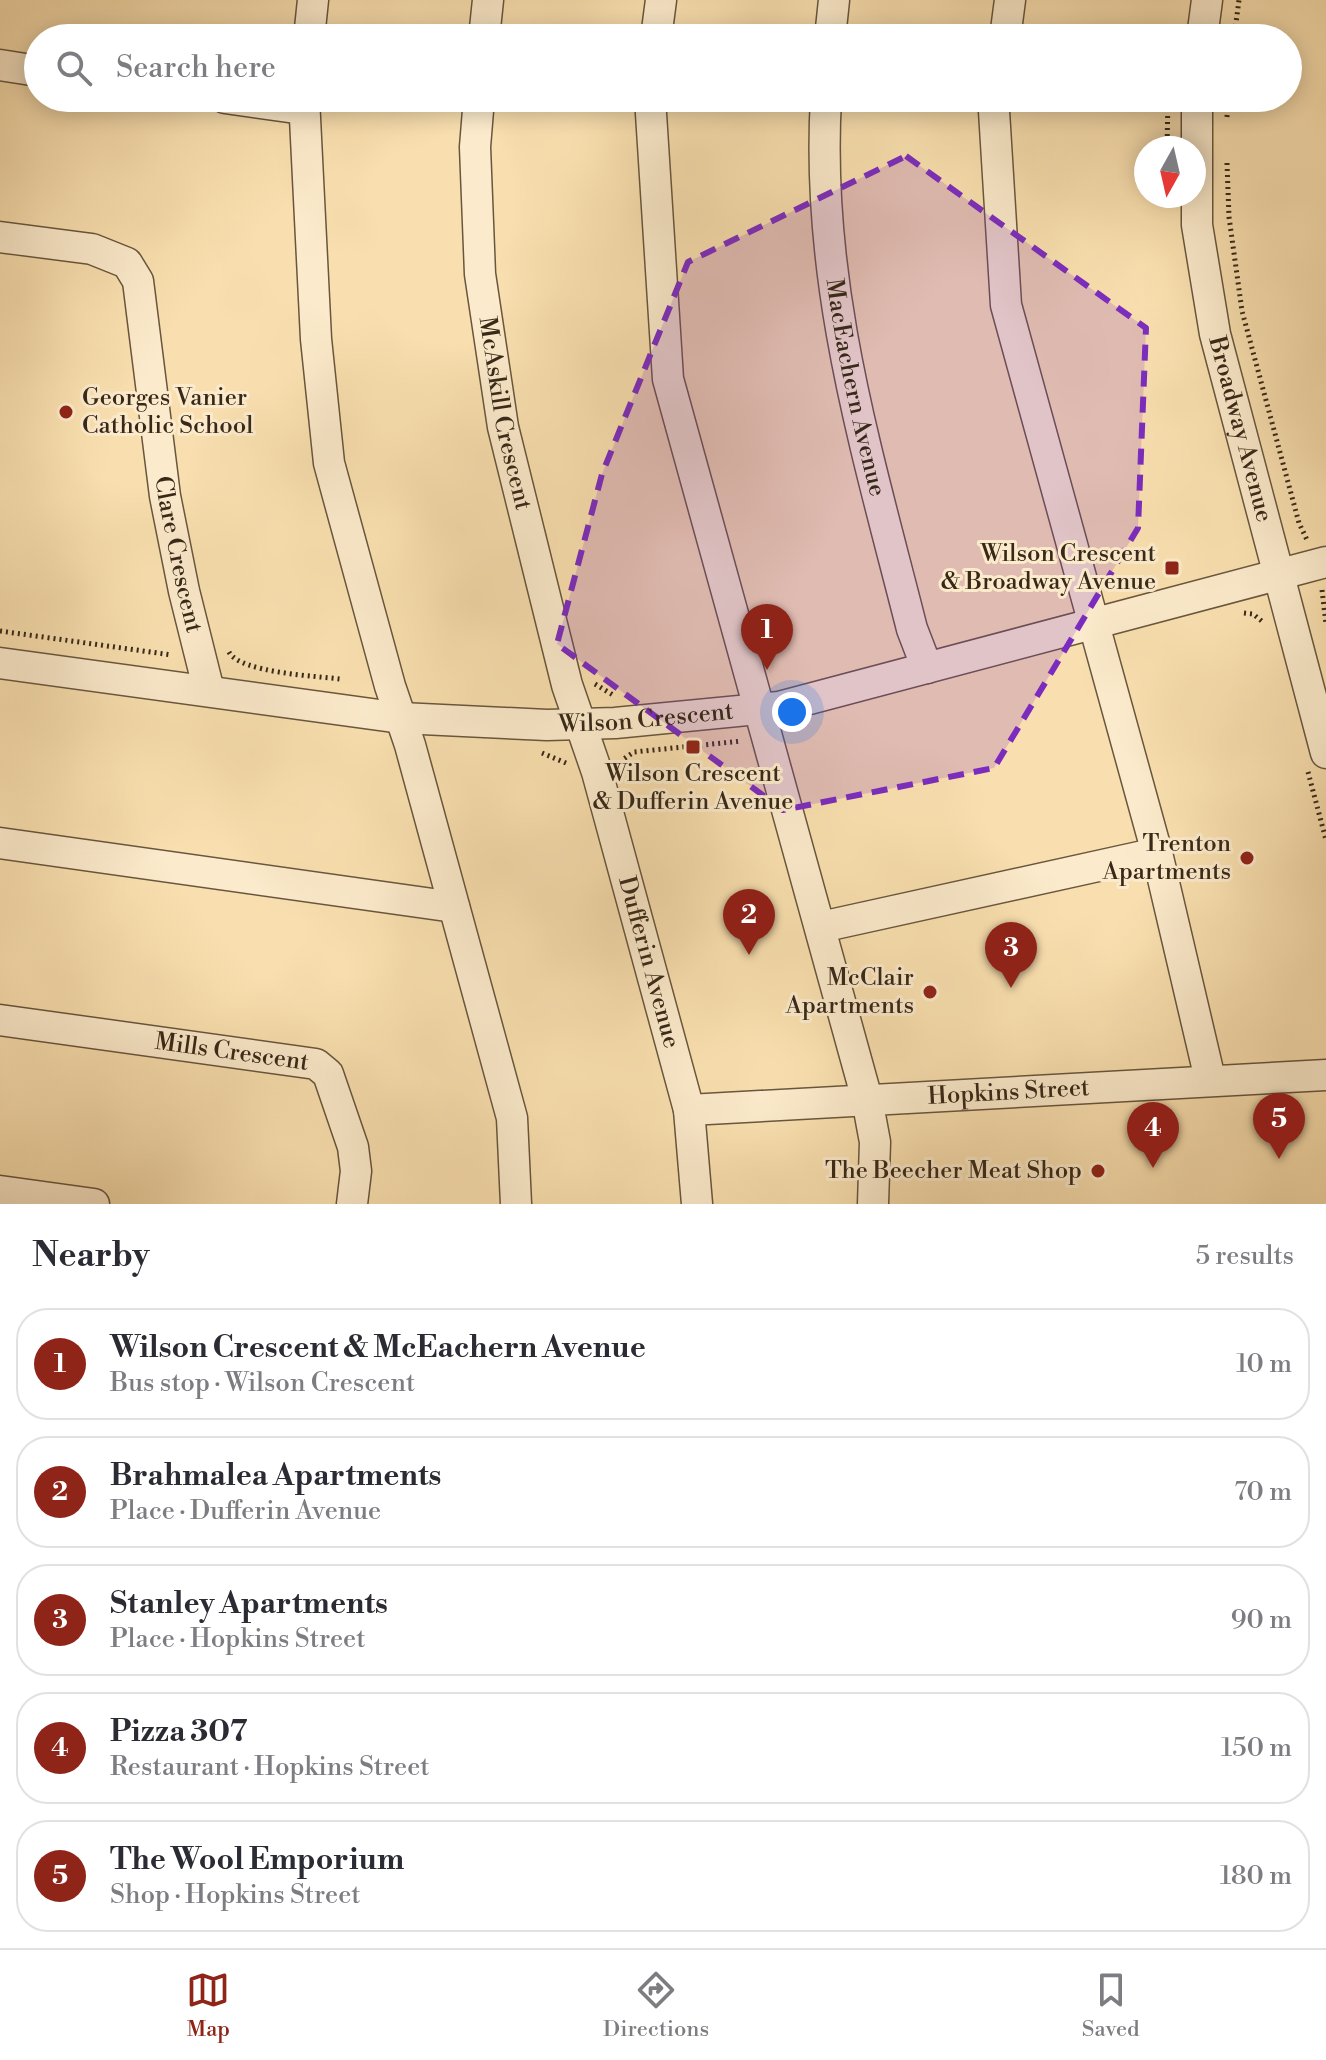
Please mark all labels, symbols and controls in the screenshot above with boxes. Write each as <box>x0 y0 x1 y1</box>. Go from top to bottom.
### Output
search box <box>24 24 1302 112</box>
icon: search <box>52 46 96 90</box>
text: Search here <box>116 49 276 87</box>
north arrow <box>1134 136 1206 208</box>
street label: MacEachern Avenue <box>818 277 892 500</box>
street label: McAskill Crescent <box>472 315 538 514</box>
street label: Broadway Avenue <box>1201 332 1279 525</box>
place label: Georges Vanier Catholic School <box>82 383 253 441</box>
marker: Georges Vanier Catholic School <box>57 403 75 421</box>
street label: Clare Crescent <box>148 474 209 636</box>
place label: Wilson Crescent & Broadway Avenue <box>941 539 1156 597</box>
marker: Wilson Crescent & Broadway Avenue <box>1163 559 1181 577</box>
pin: 1 <box>741 604 793 670</box>
your location <box>772 692 812 732</box>
street label: Wilson Crescent <box>557 696 735 740</box>
marker: Wilson Crescent & Dufferin Avenue <box>684 738 702 756</box>
place label: Wilson Crescent & Dufferin Avenue <box>593 759 793 817</box>
place label: Trenton Apartments <box>1102 829 1231 887</box>
marker: Trenton Apartments <box>1238 849 1256 867</box>
street label: Dufferin Avenue <box>611 873 686 1051</box>
pin: 2 <box>723 889 775 955</box>
pin: 3 <box>985 922 1037 988</box>
place label: McClair Apartments <box>785 963 914 1021</box>
marker: McClair Apartments <box>921 983 939 1001</box>
street label: Mills Crescent <box>153 1027 311 1078</box>
street label: Hopkins Street <box>927 1073 1091 1112</box>
pin: 5 <box>1253 1093 1305 1159</box>
pin: 4 <box>1127 1102 1179 1168</box>
place label: The Beecher Meat Shop <box>825 1156 1082 1186</box>
marker: The Beecher Meat Shop <box>1089 1162 1107 1180</box>
text: Nearby <box>32 1235 150 1277</box>
text: 5 results <box>1196 1240 1294 1272</box>
text: Wilson Crescent & McEachern Avenue <box>110 1329 646 1367</box>
text: 1 <box>54 1348 66 1380</box>
text: 10 m <box>1236 1348 1292 1380</box>
text: Bus stop · Wilson Crescent <box>110 1367 415 1399</box>
text: Brahmalea Apartments <box>110 1457 441 1495</box>
text: 2 <box>52 1476 68 1508</box>
text: 70 m <box>1234 1476 1292 1508</box>
text: Place · Dufferin Avenue <box>110 1495 381 1527</box>
text: Stanley Apartments <box>110 1585 388 1623</box>
text: 3 <box>52 1604 68 1636</box>
text: 90 m <box>1231 1604 1292 1636</box>
text: Place · Hopkins Street <box>110 1623 365 1655</box>
text: Pizza 307 <box>110 1713 248 1751</box>
text: 4 <box>51 1732 69 1764</box>
text: 150 m <box>1221 1732 1292 1764</box>
text: Restaurant · Hopkins Street <box>110 1751 430 1783</box>
text: The Wool Emporium <box>110 1841 404 1879</box>
text: 5 <box>52 1860 68 1892</box>
text: 180 m <box>1220 1860 1292 1892</box>
text: Shop · Hopkins Street <box>110 1879 361 1911</box>
tab: Map <box>186 1968 230 2043</box>
tab: Directions <box>603 1968 709 2043</box>
tab: Saved <box>1082 1968 1140 2043</box>

